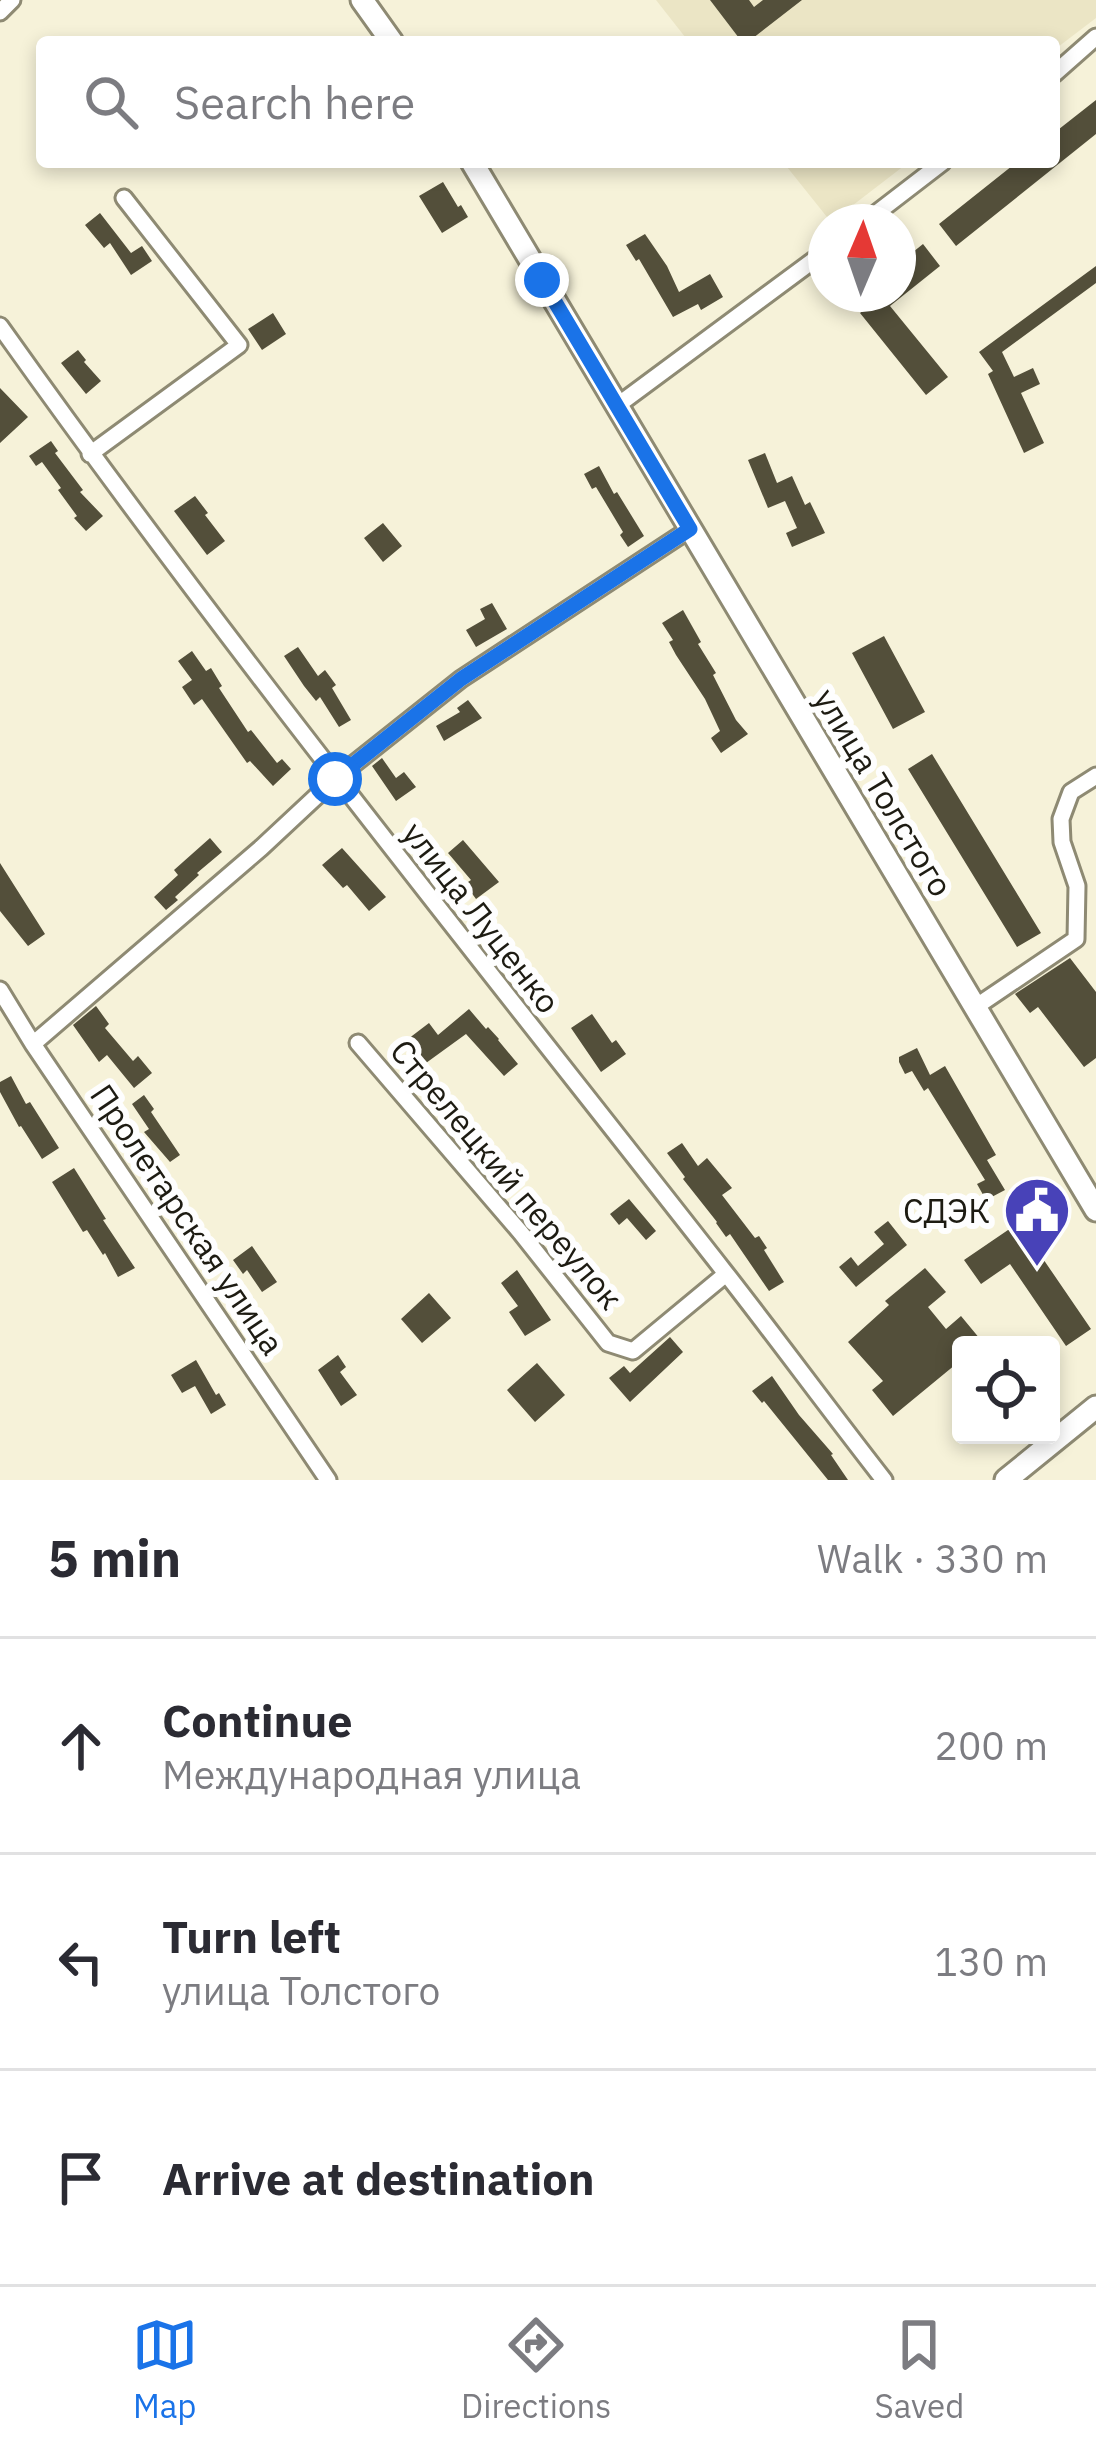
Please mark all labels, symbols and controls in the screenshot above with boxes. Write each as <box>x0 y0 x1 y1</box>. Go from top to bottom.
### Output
search box <box>36 36 1060 168</box>
icon: search <box>78 69 144 135</box>
text: Search here <box>174 73 415 131</box>
north arrow <box>808 204 916 312</box>
route end <box>515 253 569 307</box>
street label: улица Толстого <box>805 680 963 904</box>
route start <box>308 752 362 806</box>
street label: улица Луценко <box>394 812 570 1022</box>
street label: Стрелецкий переулок <box>381 1030 633 1318</box>
street label: Пролетарская улица <box>81 1075 295 1363</box>
public building icon: СДЭК <box>1002 1175 1072 1269</box>
place label: СДЭК <box>903 1189 990 1232</box>
map controls <box>952 1336 1060 1444</box>
button: locate <box>952 1336 1060 1444</box>
text: 5 min <box>48 1525 181 1591</box>
text: Walk · 330 m <box>817 1533 1048 1584</box>
text: Continue <box>162 1691 353 1749</box>
icon: ahead <box>48 1713 114 1779</box>
text: 200 m <box>935 1720 1048 1771</box>
text: Международная улица <box>162 1749 581 1800</box>
text: Turn left <box>162 1907 341 1965</box>
icon: left <box>48 1929 114 1995</box>
text: 130 m <box>935 1936 1048 1987</box>
text: улица Толстого <box>162 1965 440 2016</box>
icon: arrive <box>48 2145 114 2211</box>
text: Arrive at destination <box>162 2149 595 2207</box>
tab: Map <box>132 2312 198 2427</box>
tab: Directions <box>461 2312 611 2427</box>
tab: Saved <box>875 2312 964 2427</box>

